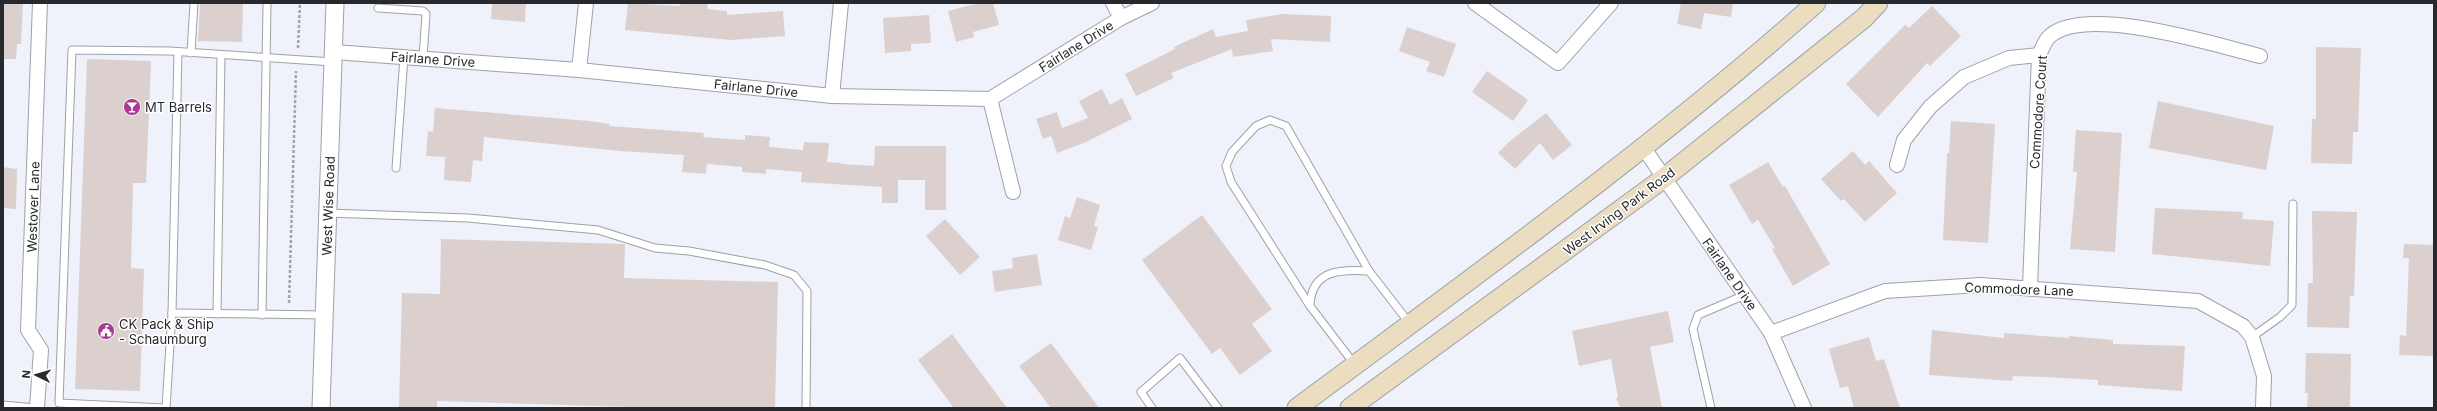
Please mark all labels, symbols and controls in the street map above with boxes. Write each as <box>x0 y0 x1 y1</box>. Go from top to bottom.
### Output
street label: Fairlane Drive <box>1036 17 1116 75</box>
street label: Fairlane Drive <box>390 48 476 70</box>
street label: Commodore Court <box>2026 55 2050 169</box>
street label: Fairlane Drive <box>713 76 799 100</box>
bar icon: MT Barrels <box>122 97 142 117</box>
place label: MT Barrels <box>145 99 212 115</box>
street label: West Wise Road <box>318 156 338 256</box>
street label: Westover Lane <box>23 161 43 253</box>
street label: West Irving Park Road <box>1560 164 1678 258</box>
street label: Fairlane Drive <box>1699 235 1761 313</box>
street label: Commodore Lane <box>1964 279 2074 299</box>
place label: CK Pack & Ship - Schaumburg <box>119 316 214 347</box>
public building icon: CK Pack & Ship - Schaumburg <box>96 321 116 341</box>
north arrow <box>16 355 56 395</box>
text: N <box>19 369 33 379</box>

